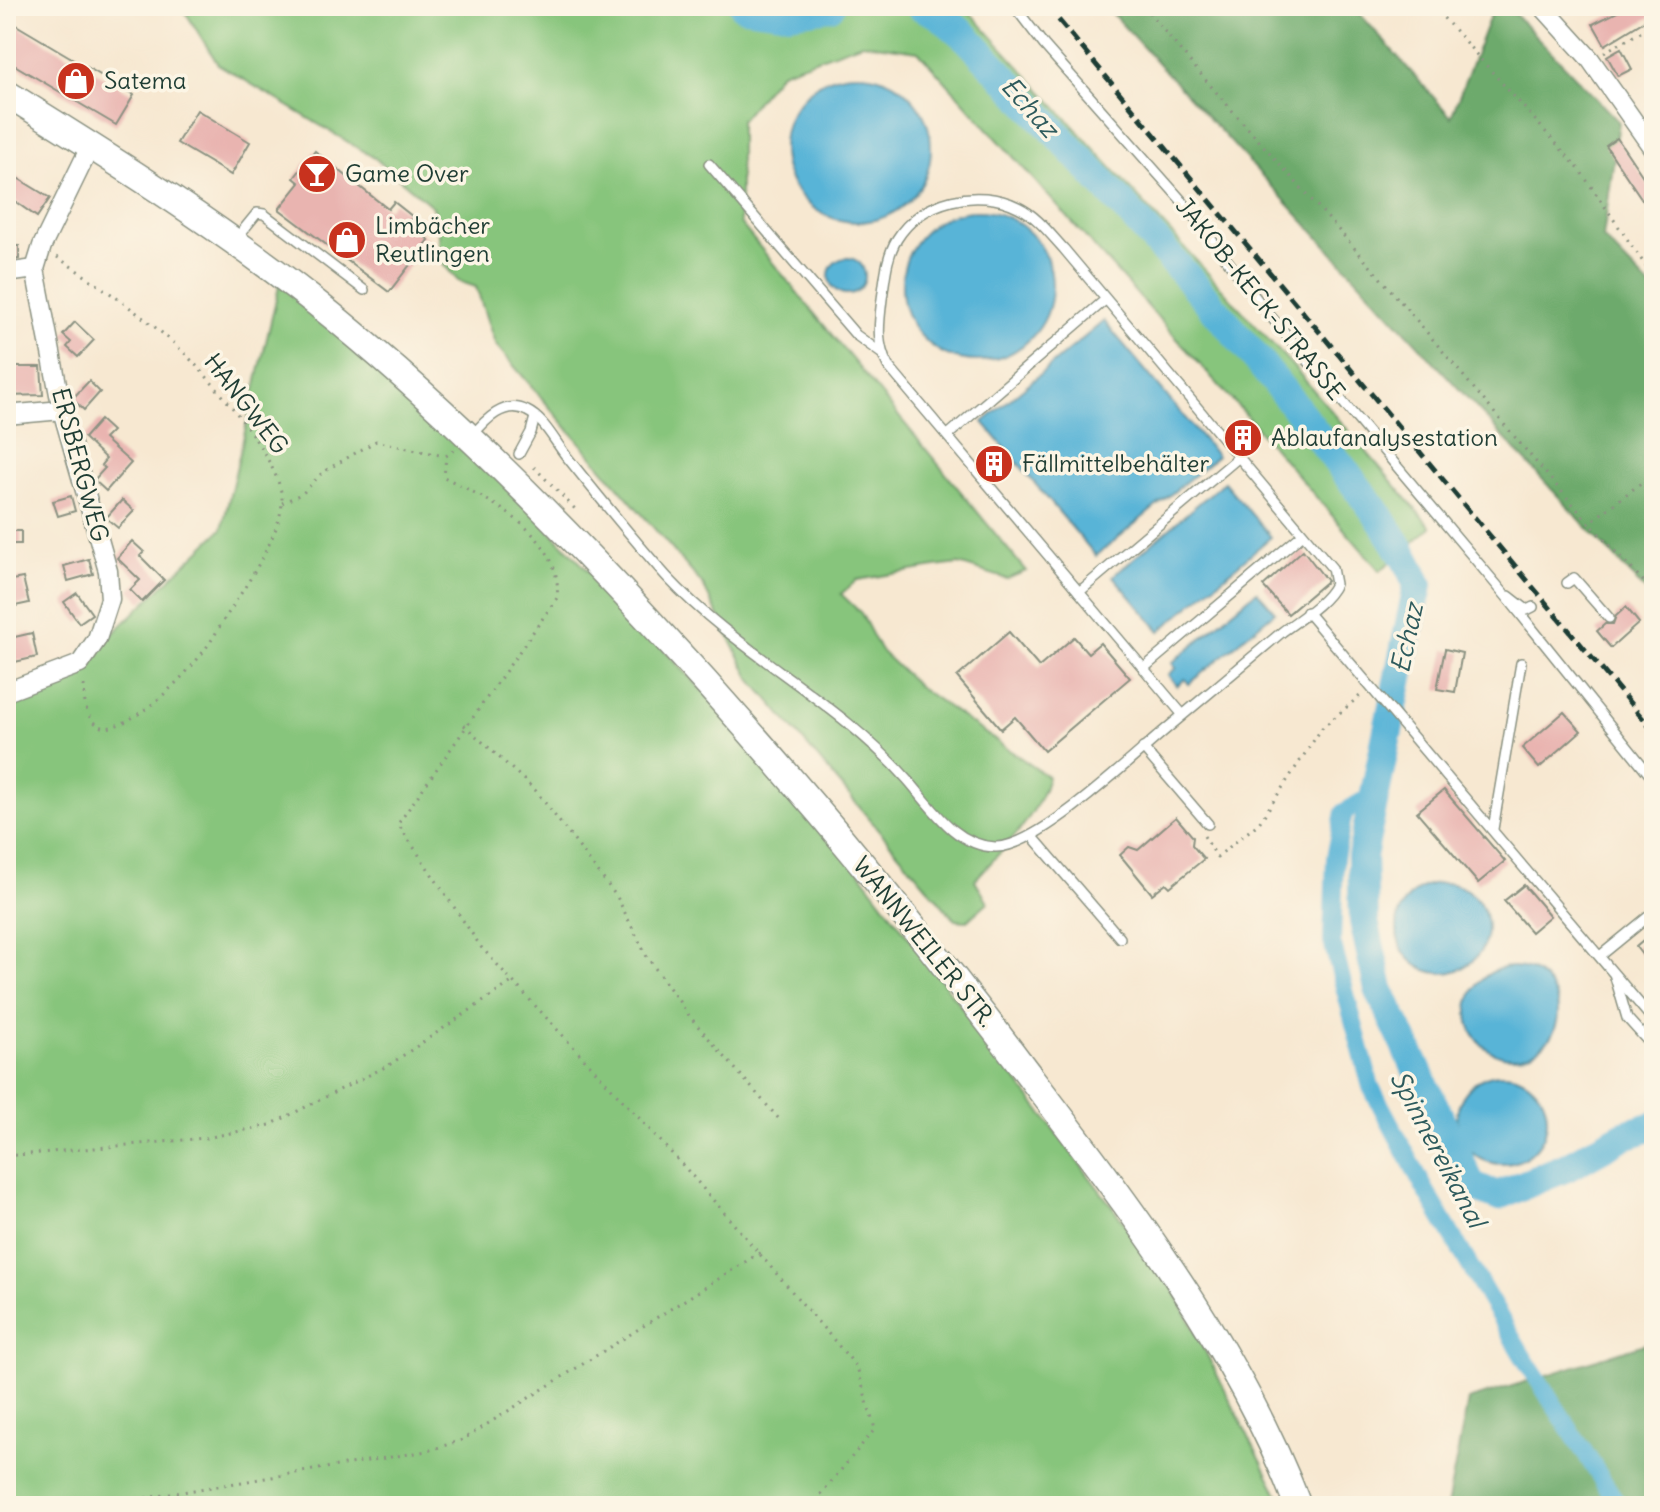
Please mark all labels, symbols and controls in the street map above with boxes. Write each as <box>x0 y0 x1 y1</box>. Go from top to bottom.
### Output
shop icon: Satema <box>55 60 97 102</box>
place label: Satema <box>104 65 187 95</box>
water label: Echaz <box>995 69 1068 146</box>
bar icon: Game Over <box>296 153 338 195</box>
place label: Game Over <box>345 158 469 188</box>
street label: JAKOB-KECK-STRASSE <box>1170 191 1352 406</box>
place label: Limbächer Reutlingen <box>375 210 490 268</box>
shop icon: Limbächer Reutlingen <box>326 219 368 261</box>
street label: HANGWEG <box>198 347 295 460</box>
street label: ERSBERGWEG <box>46 385 116 545</box>
building icon: Ablaufanalysestation <box>1222 417 1264 459</box>
place label: Ablaufanalysestation <box>1271 422 1498 452</box>
building icon: Fällmittelbehälter <box>973 443 1015 485</box>
place label: Fällmittelbehälter <box>1022 448 1209 478</box>
water label: Echaz <box>1383 598 1430 676</box>
street label: WANNWEILER STR. <box>847 850 1003 1033</box>
water label: Spinnereikanal <box>1383 1065 1495 1235</box>

